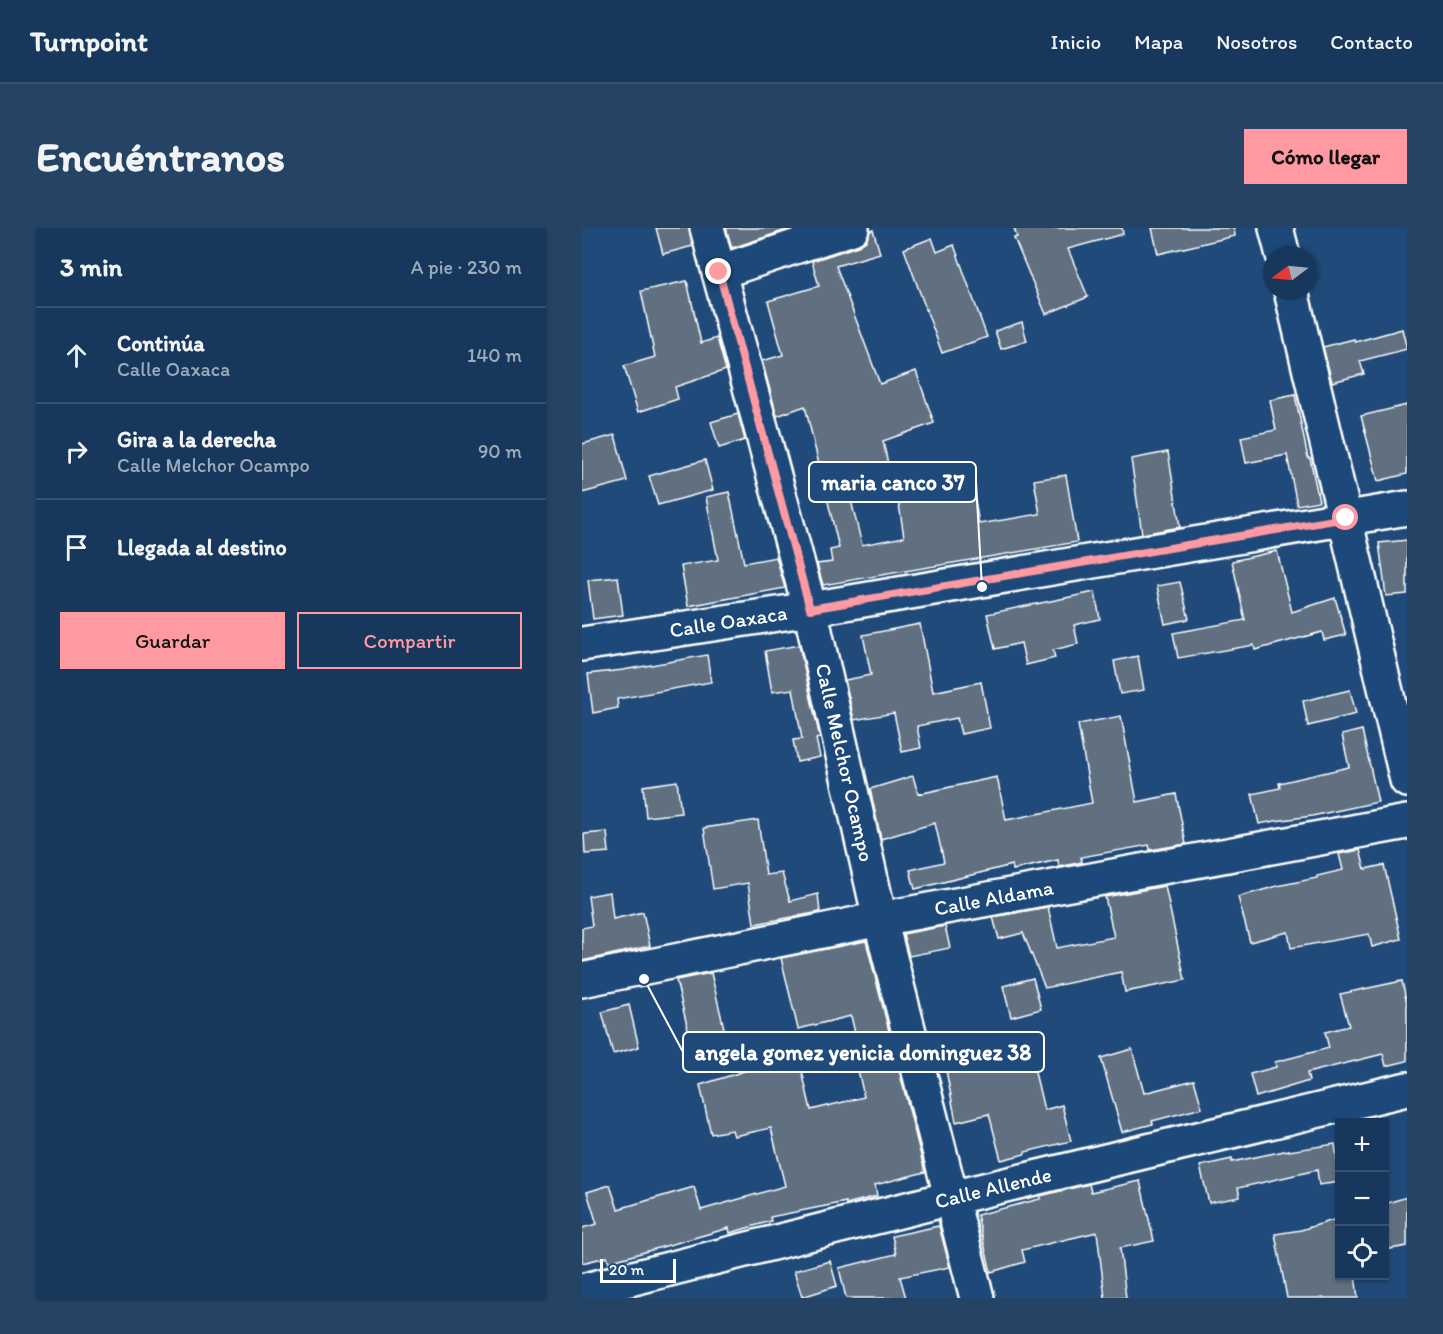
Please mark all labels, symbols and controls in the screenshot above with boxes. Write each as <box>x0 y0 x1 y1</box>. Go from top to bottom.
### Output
text: Turnpoint <box>30 24 148 58</box>
text: Inicio <box>1051 29 1101 54</box>
text: Mapa <box>1134 29 1183 54</box>
text: Nosotros <box>1216 29 1297 54</box>
text: Contacto <box>1330 29 1413 54</box>
button: Cómo llegar <box>1244 129 1407 184</box>
text: Encuéntranos <box>36 131 285 182</box>
north arrow <box>1263 246 1317 300</box>
text: 3 min <box>60 251 122 283</box>
text: A pie · 230 m <box>411 255 522 279</box>
route end <box>705 258 731 284</box>
text: Continúa <box>117 330 205 357</box>
icon: ahead <box>60 339 93 372</box>
text: 140 m <box>467 343 522 367</box>
text: Calle Oaxaca <box>117 357 230 381</box>
text: Gira a la derecha <box>117 426 276 453</box>
icon: right <box>60 435 93 468</box>
text: 90 m <box>478 439 522 463</box>
text: Calle Melchor Ocampo <box>117 453 310 477</box>
callout: maria canco 37 <box>809 462 976 502</box>
text: maria canco 37 <box>820 469 965 496</box>
route start <box>1332 504 1358 530</box>
icon: arrive <box>60 531 93 564</box>
text: Llegada al destino <box>117 534 287 561</box>
street label: Calle Oaxaca <box>668 600 789 642</box>
button: Guardar <box>60 612 285 669</box>
button: Compartir <box>297 612 522 669</box>
street label: Calle Melchor Ocampo <box>811 661 880 864</box>
street label: Calle Aldama <box>932 874 1056 921</box>
callout: angela gomez yenicia dominguez 38 <box>683 1032 1044 1072</box>
text: angela gomez yenicia dominguez 38 <box>695 1039 1031 1066</box>
map controls <box>1335 1118 1389 1280</box>
button: + <box>1335 1118 1389 1172</box>
street label: Calle Allende <box>932 1161 1054 1214</box>
button: − <box>1335 1172 1389 1226</box>
button: locate <box>1335 1226 1389 1280</box>
scale bar <box>600 1256 676 1284</box>
text: 20 m <box>609 1260 644 1279</box>

